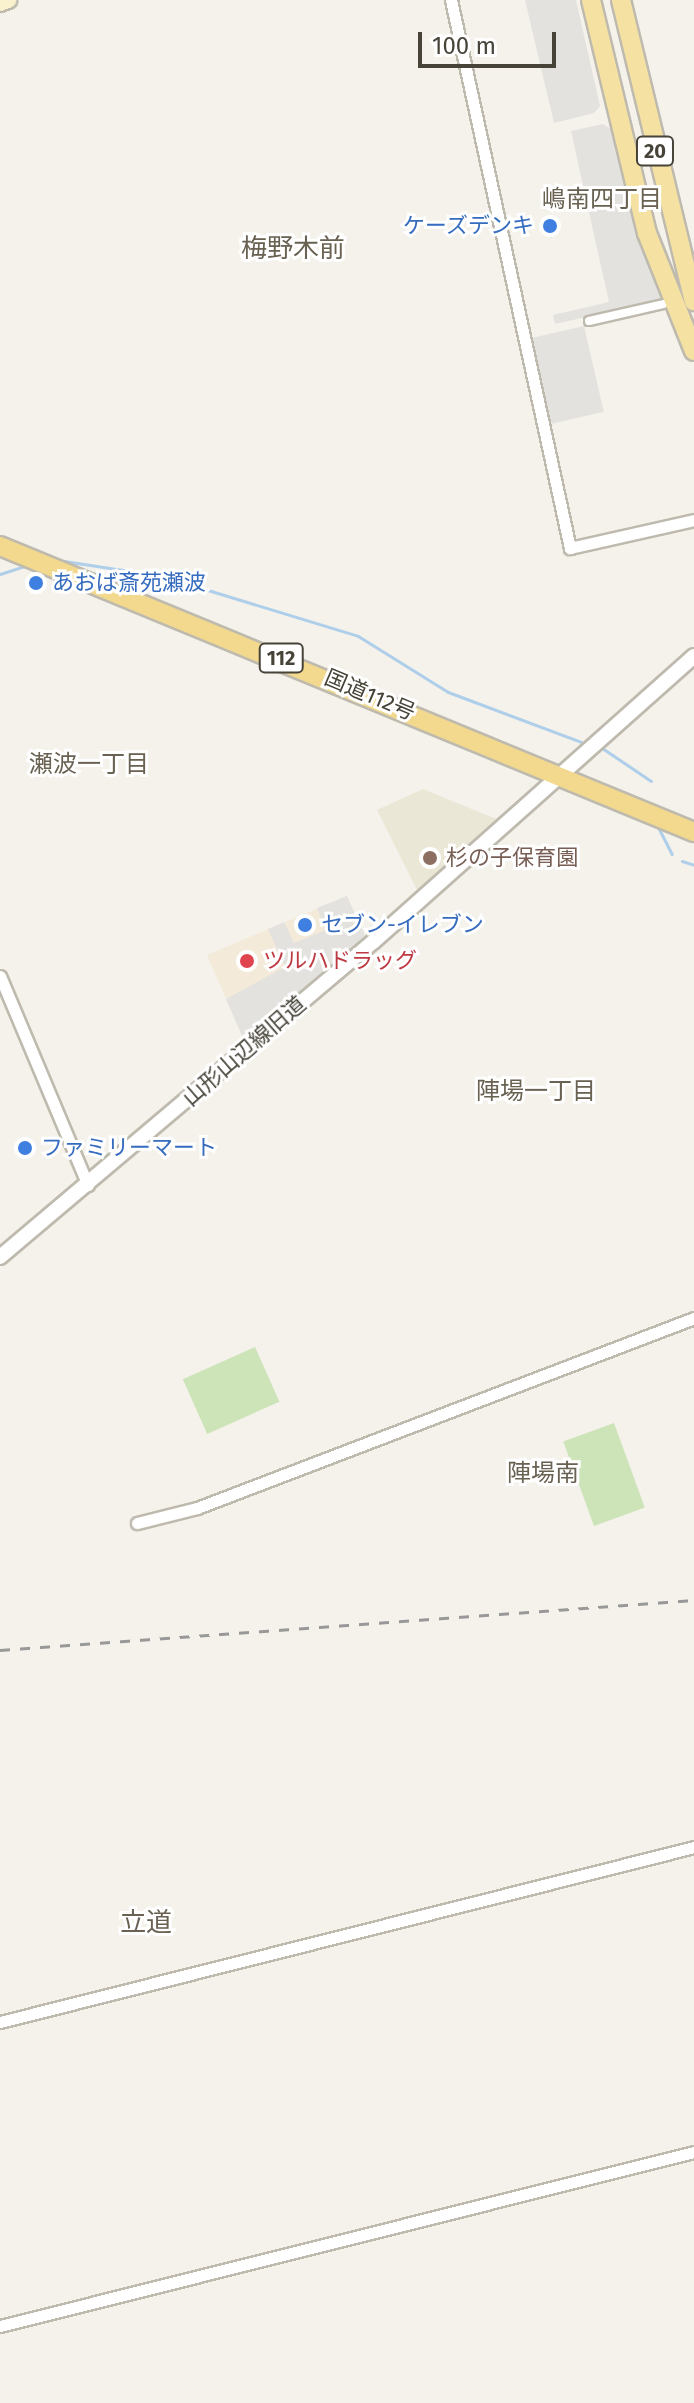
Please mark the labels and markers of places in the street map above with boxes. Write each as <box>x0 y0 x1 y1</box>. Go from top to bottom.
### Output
place label: ケーズデンキ <box>402 213 534 239</box>
marker: ケーズデンキ <box>541 217 559 235</box>
place label: あおば斎苑瀬波 <box>52 570 206 596</box>
marker: あおば斎苑瀬波 <box>27 574 45 592</box>
place label: 杉の子保育園 <box>446 845 578 871</box>
marker: 杉の子保育園 <box>421 849 439 867</box>
place label: セブン-イレブン <box>321 912 484 938</box>
marker: セブン-イレブン <box>296 916 314 934</box>
place label: ツルハドラッグ <box>263 948 417 974</box>
marker: ツルハドラッグ <box>238 952 256 970</box>
place label: ファミリーマート <box>41 1135 217 1161</box>
marker: ファミリーマート <box>16 1139 34 1157</box>

